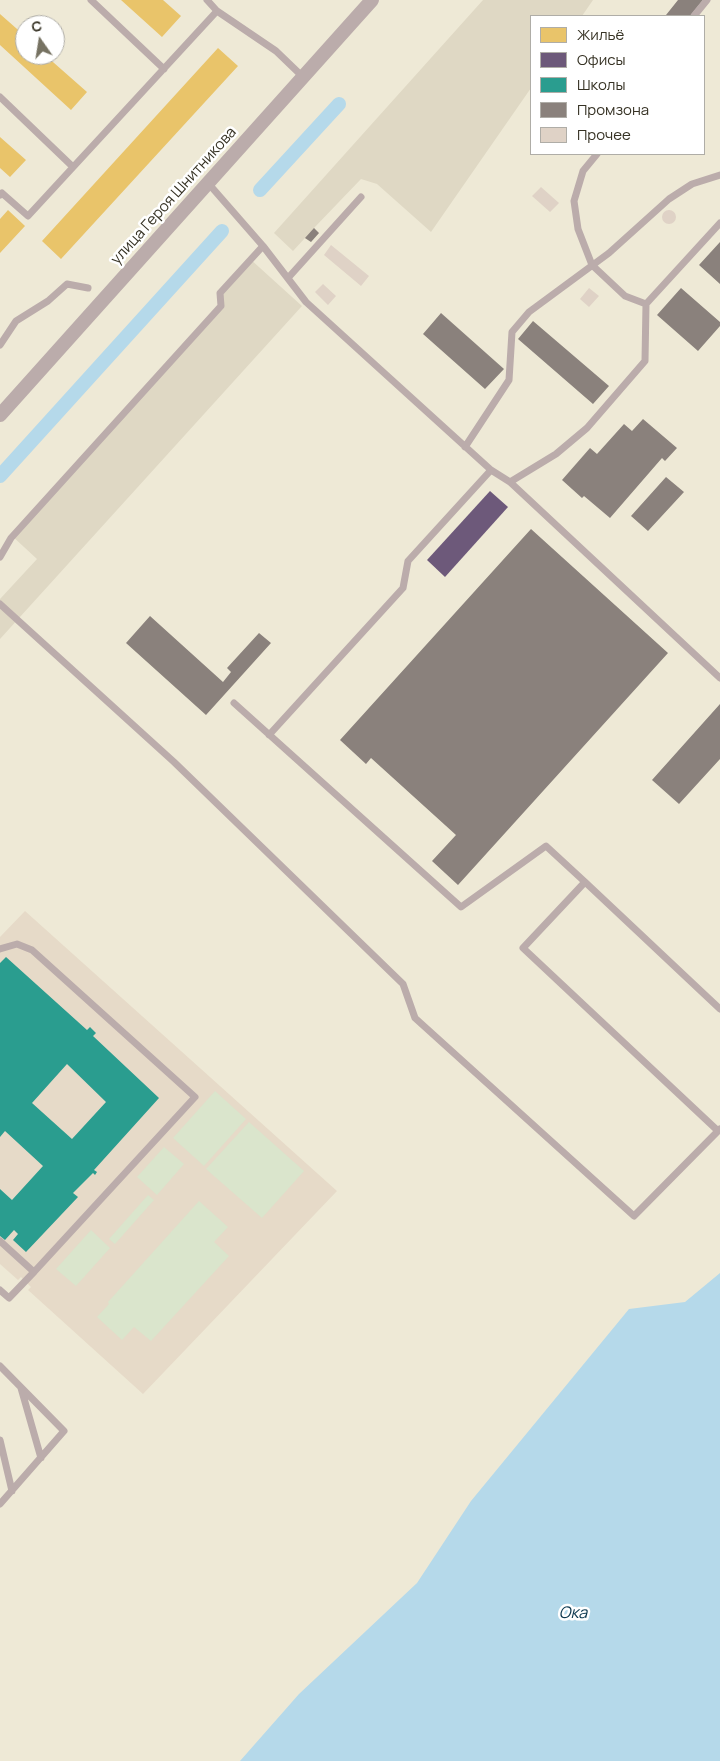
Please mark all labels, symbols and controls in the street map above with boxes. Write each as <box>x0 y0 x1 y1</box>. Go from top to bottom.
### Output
north arrow <box>15 15 65 65</box>
text: С <box>30 15 44 36</box>
legend <box>530 15 705 155</box>
text: Жильё <box>577 24 624 45</box>
text: Офисы <box>577 49 626 70</box>
text: Школы <box>577 74 625 95</box>
text: Промзона <box>577 99 649 120</box>
street label: улица Героя Шнитникова <box>108 124 240 268</box>
text: Прочее <box>577 124 631 145</box>
water label: Ока <box>559 1604 587 1624</box>

